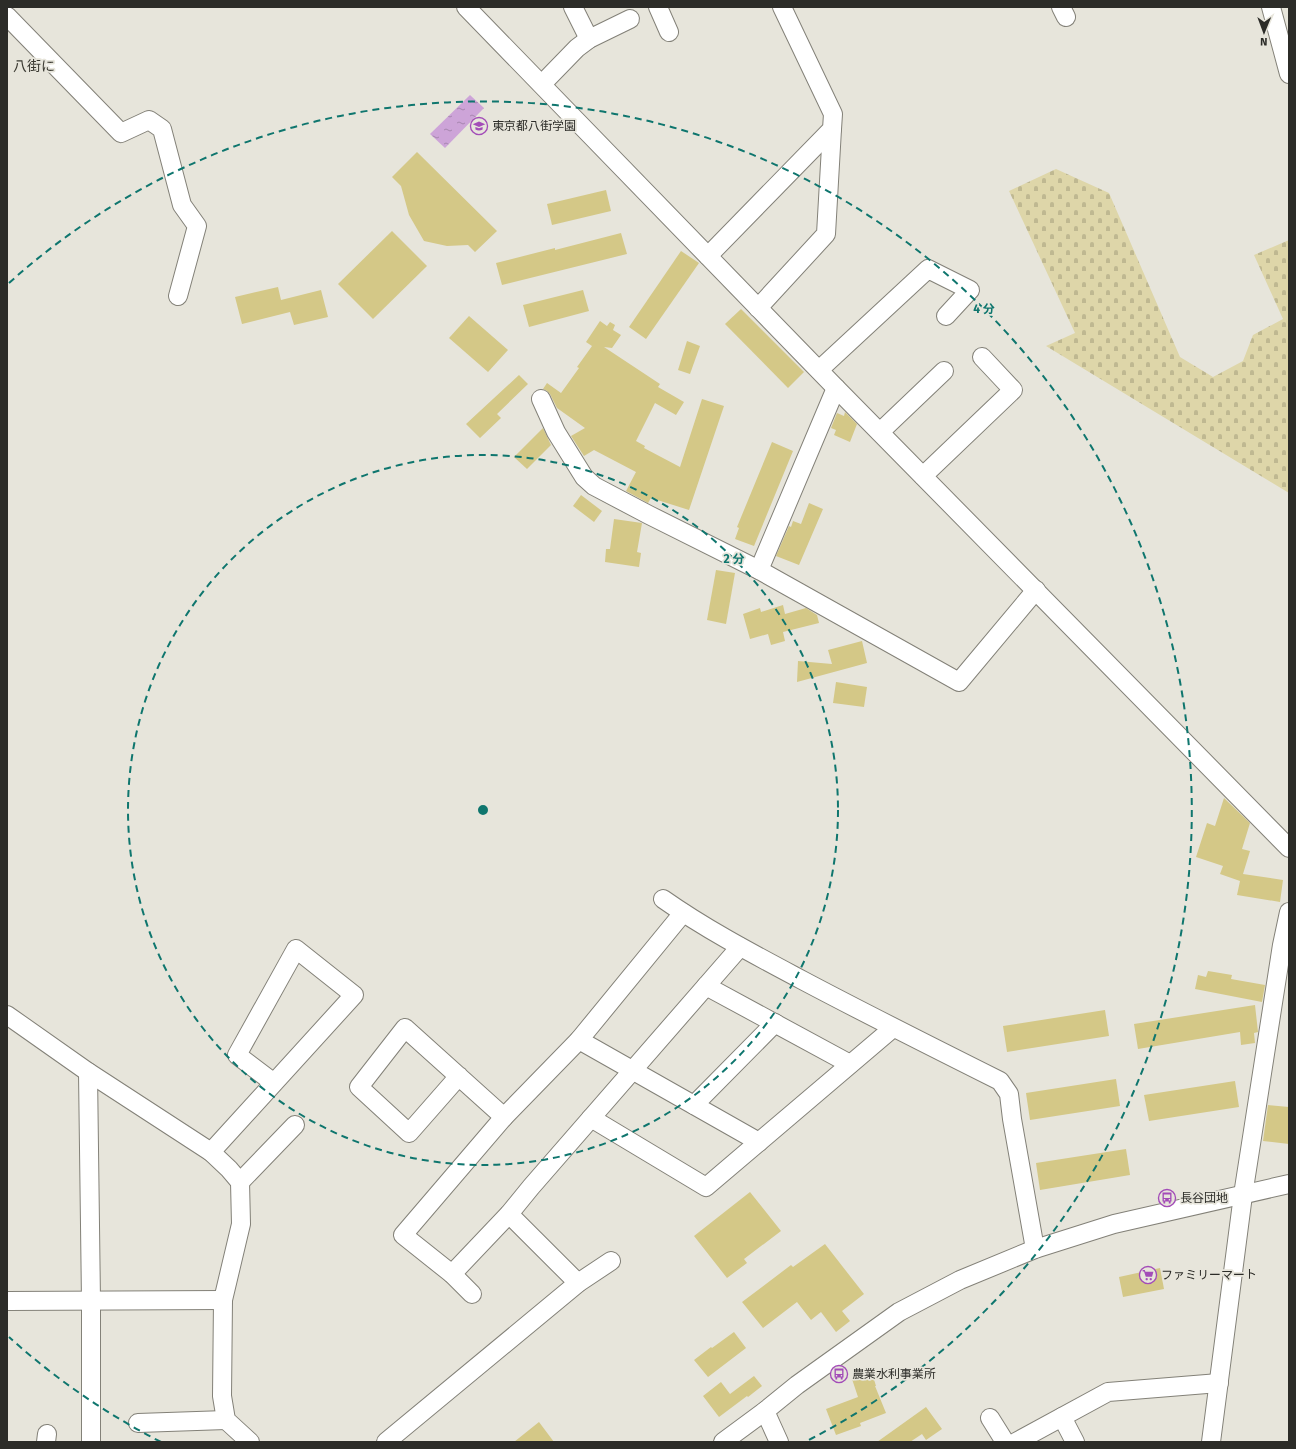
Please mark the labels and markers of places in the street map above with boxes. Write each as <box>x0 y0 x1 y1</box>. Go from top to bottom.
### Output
school or university icon: 東京都八街学園 <box>469 116 489 136</box>
place label: 東京都八街学園 <box>492 119 576 133</box>
centre of rings <box>476 803 490 817</box>
bus stop icon: 長谷団地 <box>1157 1188 1177 1208</box>
place label: 長谷団地 <box>1180 1191 1228 1205</box>
supermarket icon: ファミリーマート <box>1138 1265 1158 1285</box>
place label: ファミリーマート <box>1161 1268 1257 1282</box>
bus stop icon: 農業水利事業所 <box>829 1364 849 1384</box>
place label: 農業水利事業所 <box>852 1367 936 1381</box>

